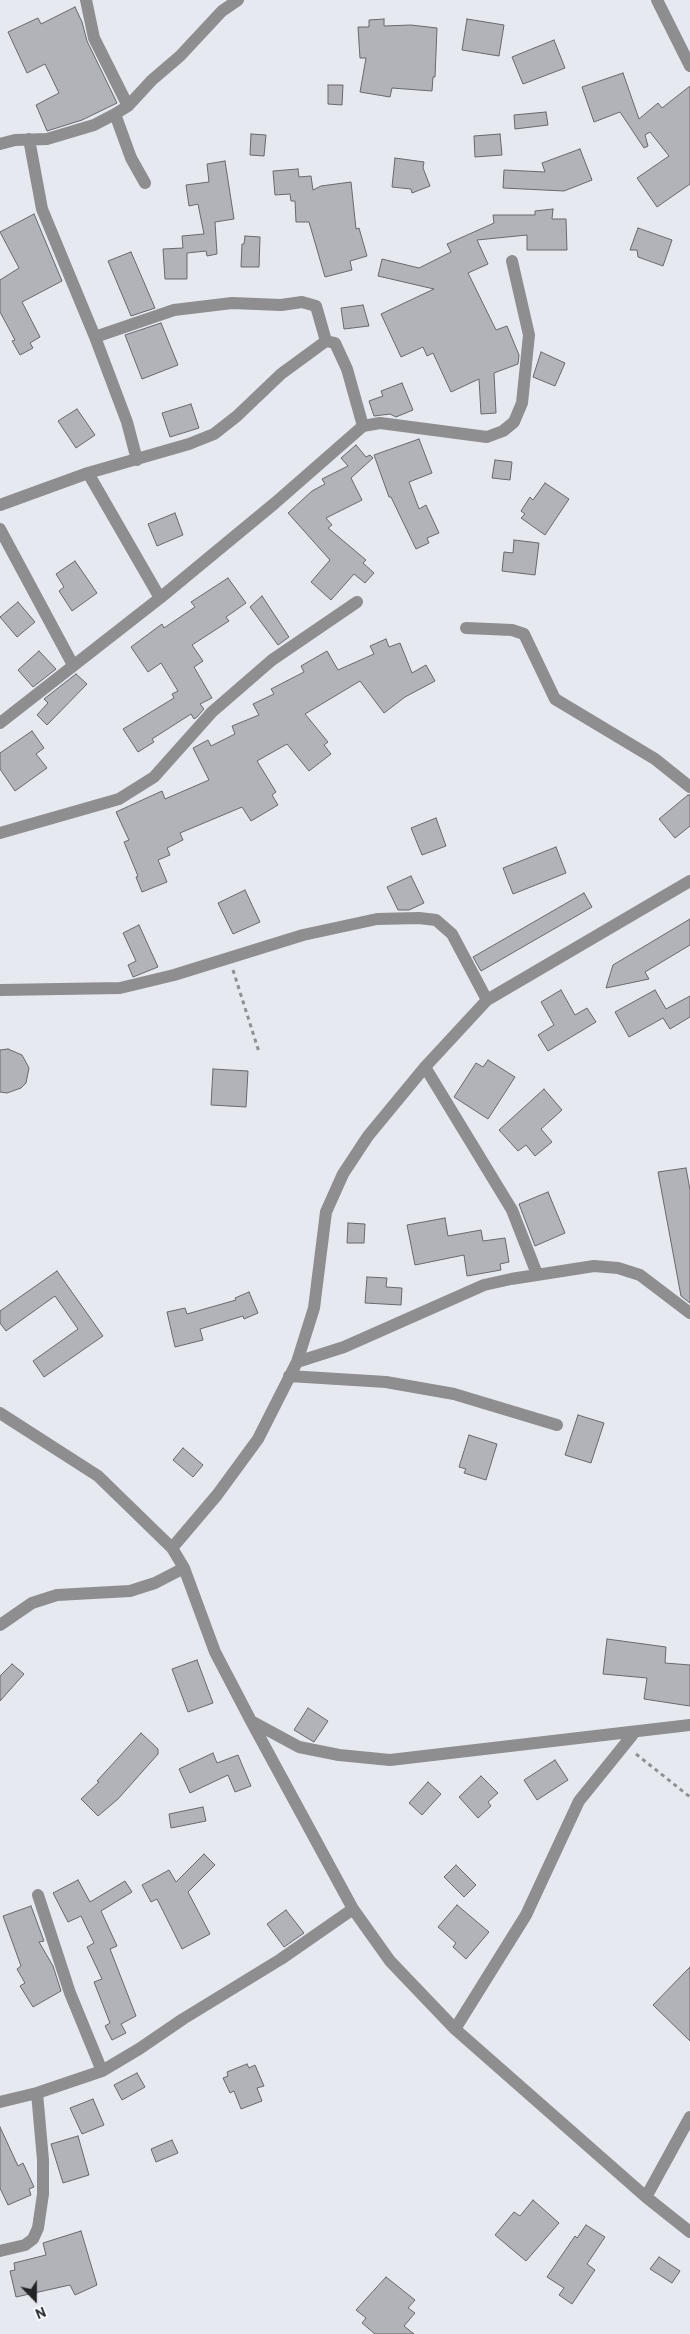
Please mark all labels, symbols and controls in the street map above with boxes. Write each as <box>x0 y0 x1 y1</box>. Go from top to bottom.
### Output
north arrow <box>10 2274 60 2324</box>
text: N <box>33 2303 49 2323</box>

